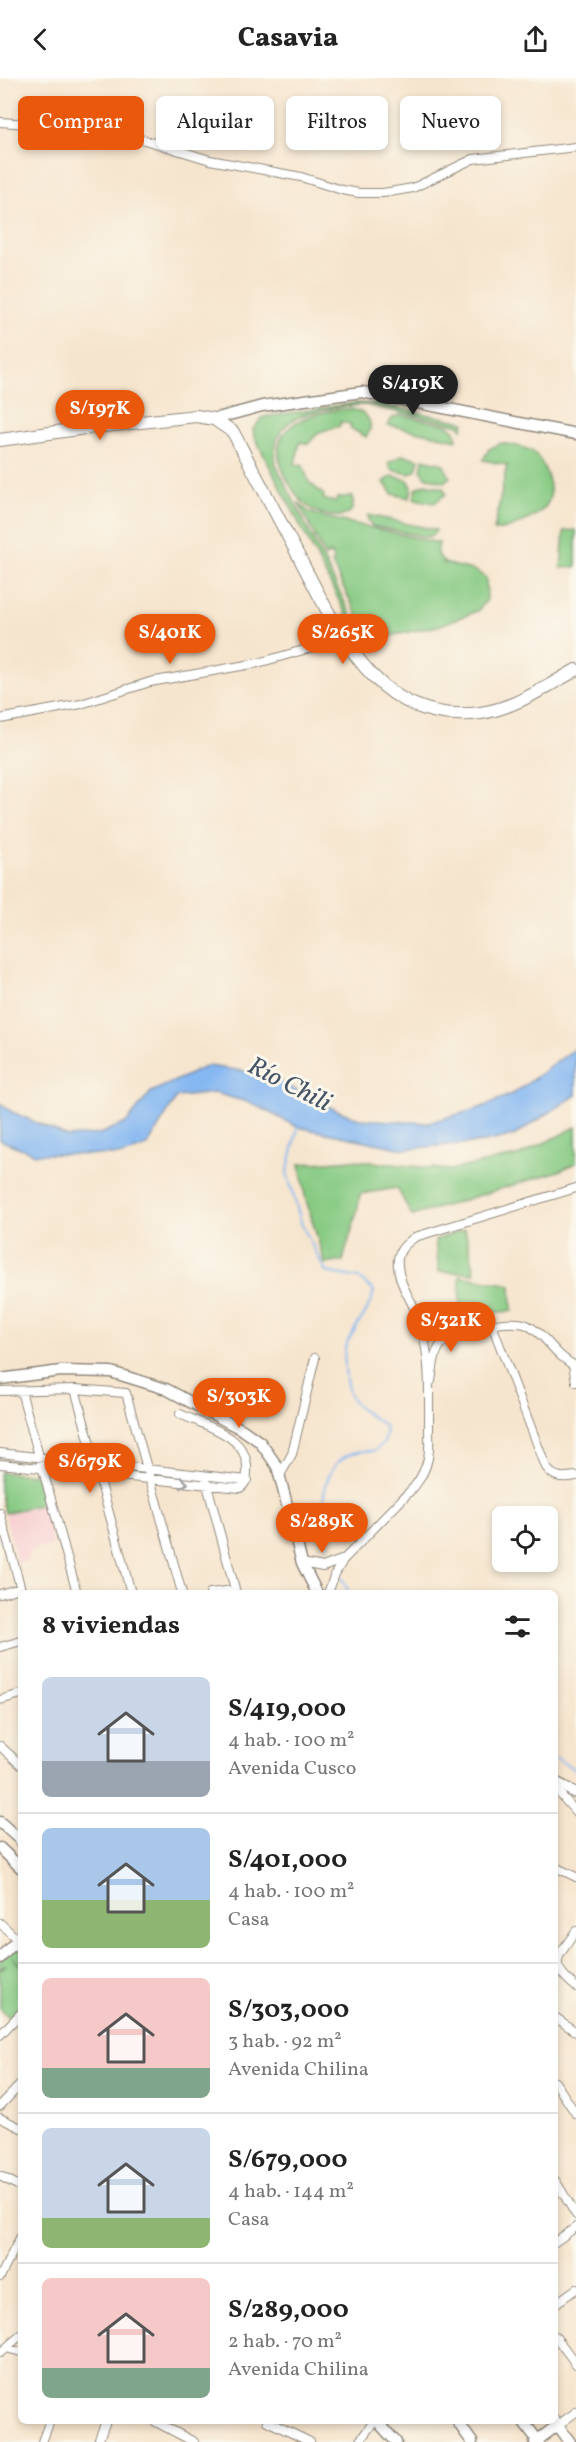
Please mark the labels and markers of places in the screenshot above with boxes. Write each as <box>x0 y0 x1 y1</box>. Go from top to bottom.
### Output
pin: S/419K <box>364 365 462 416</box>
pin: S/197K <box>51 390 149 441</box>
pin: S/401K <box>121 614 219 665</box>
pin: S/265K <box>294 614 392 665</box>
pin: S/321K <box>402 1302 500 1353</box>
pin: S/303K <box>190 1378 288 1429</box>
pin: S/679K <box>41 1443 139 1494</box>
pin: S/289K <box>273 1503 371 1554</box>

